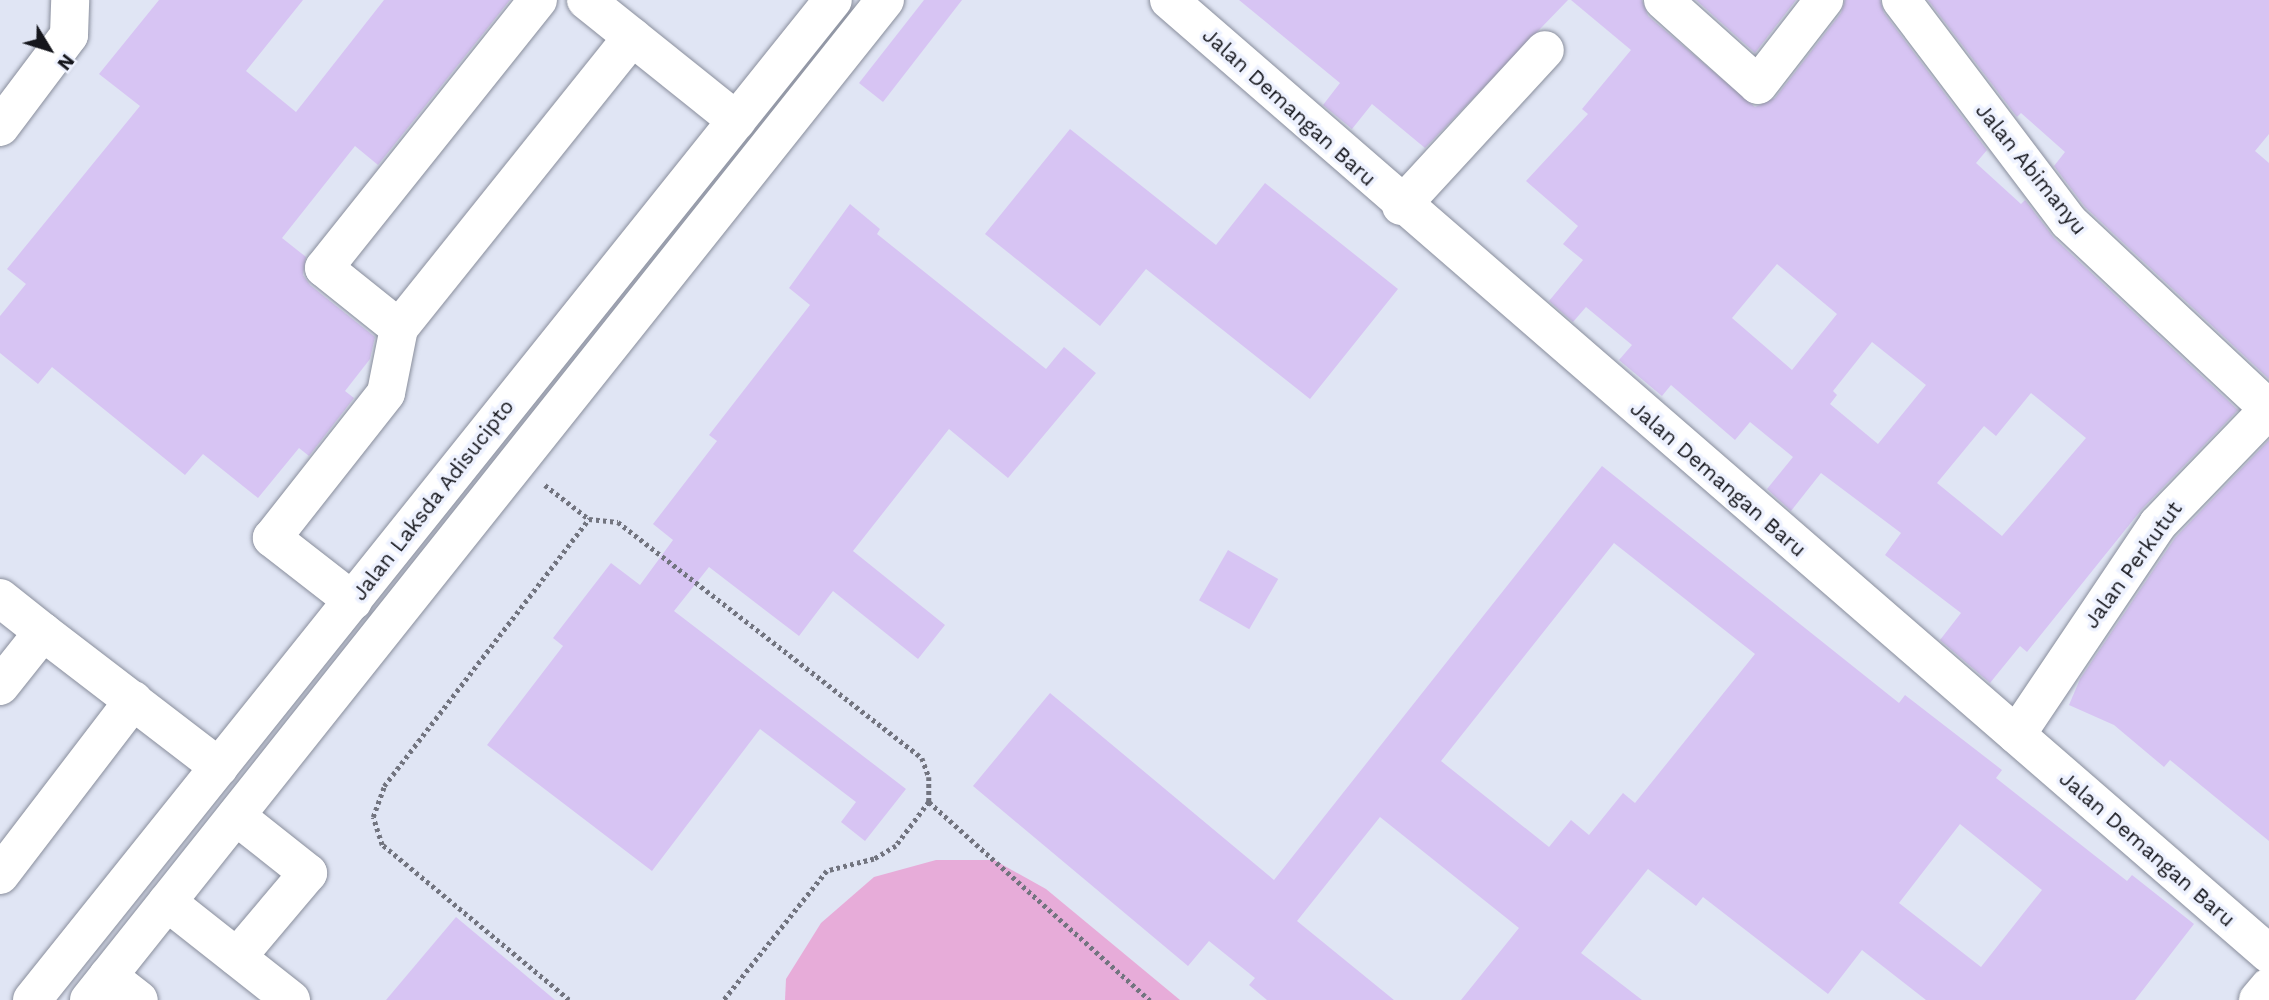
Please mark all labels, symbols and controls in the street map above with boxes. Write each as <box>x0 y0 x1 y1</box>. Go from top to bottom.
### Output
north arrow <box>14 14 84 84</box>
street label: Jalan Demangan Baru <box>1197 23 1381 191</box>
text: N <box>53 50 79 75</box>
street label: Jalan Abimanyu <box>1970 98 2092 240</box>
street label: Jalan Laksda Adisucipto <box>346 394 520 606</box>
street label: Jalan Demangan Baru <box>1625 396 1811 562</box>
street label: Jalan Perkutut <box>2079 497 2187 633</box>
street label: Jalan Demangan Baru <box>2054 766 2240 932</box>

